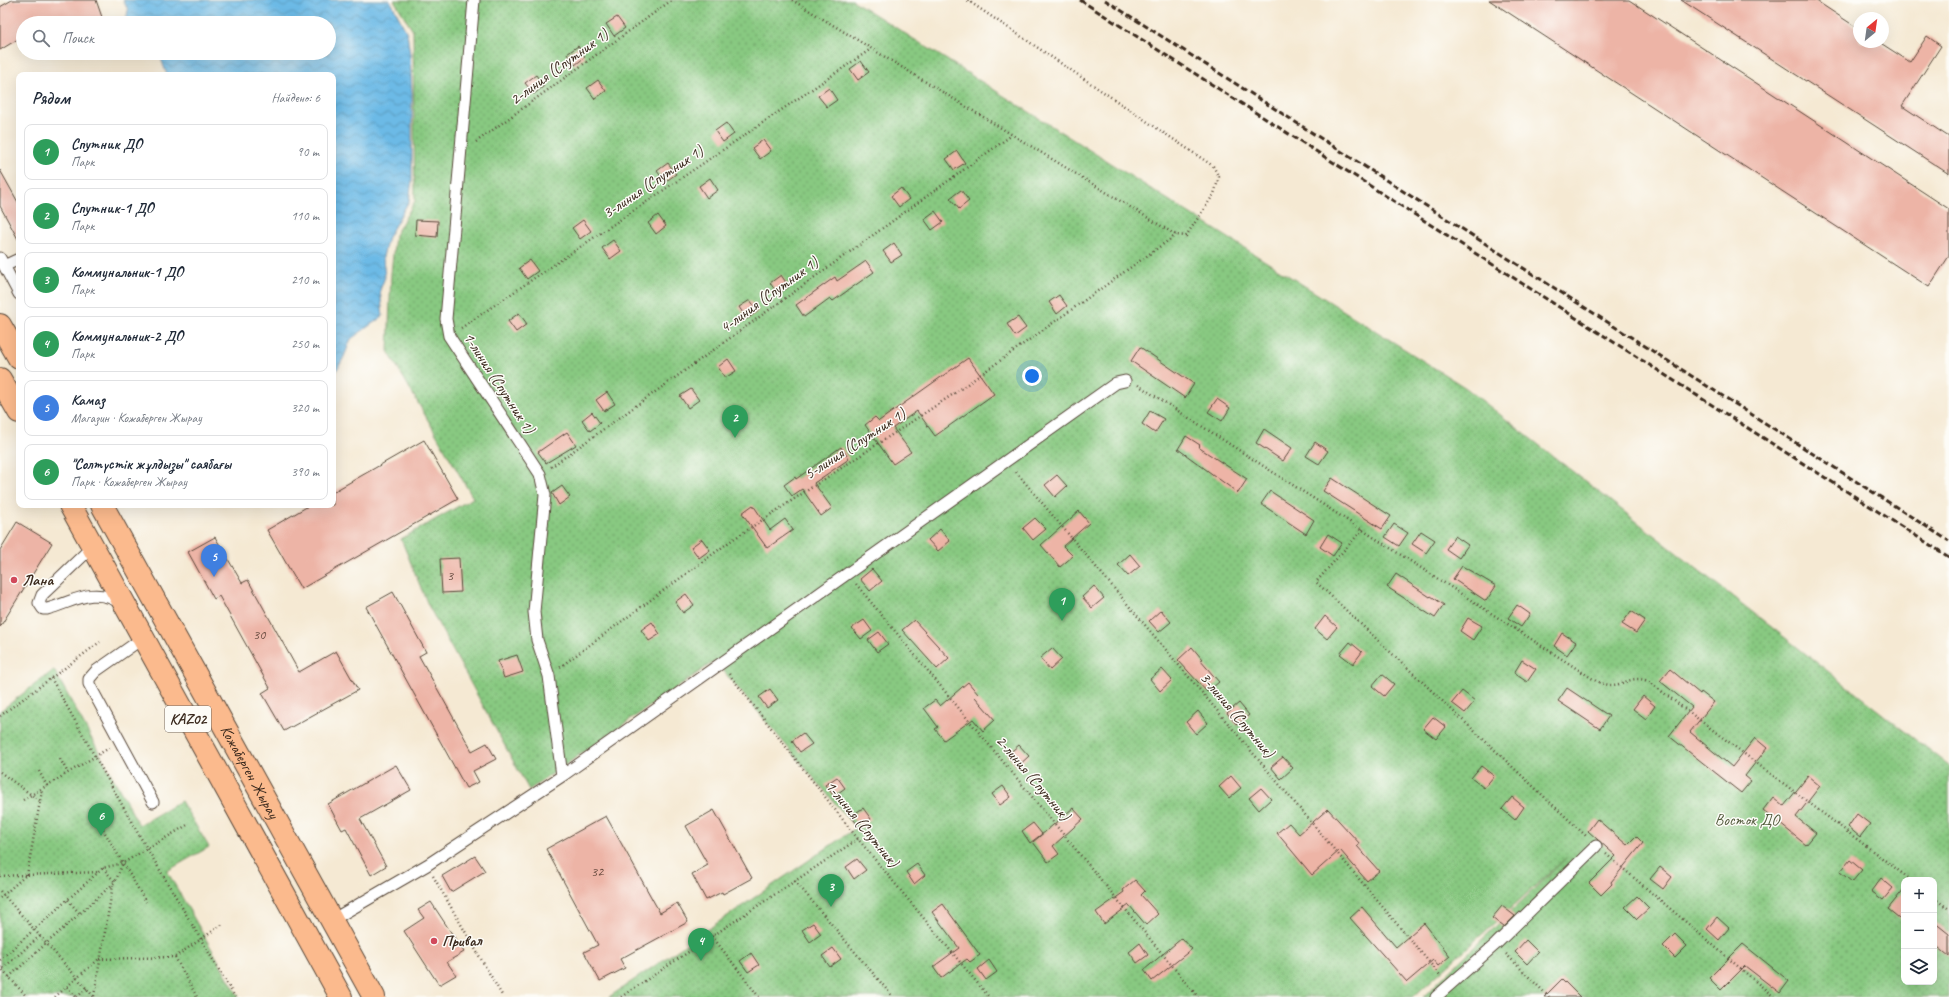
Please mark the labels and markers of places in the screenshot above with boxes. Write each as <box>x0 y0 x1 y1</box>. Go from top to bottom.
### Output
pin: 2 <box>722 405 748 438</box>
pin: 5 <box>201 544 227 577</box>
place label: Лана <box>22 570 54 590</box>
marker: Лана <box>9 575 19 585</box>
pin: 1 <box>1049 588 1075 621</box>
pin: 6 <box>88 803 114 836</box>
pin: 3 <box>818 874 844 907</box>
pin: 4 <box>688 928 714 961</box>
place label: Привал <box>442 931 483 951</box>
marker: Привал <box>429 936 439 946</box>

